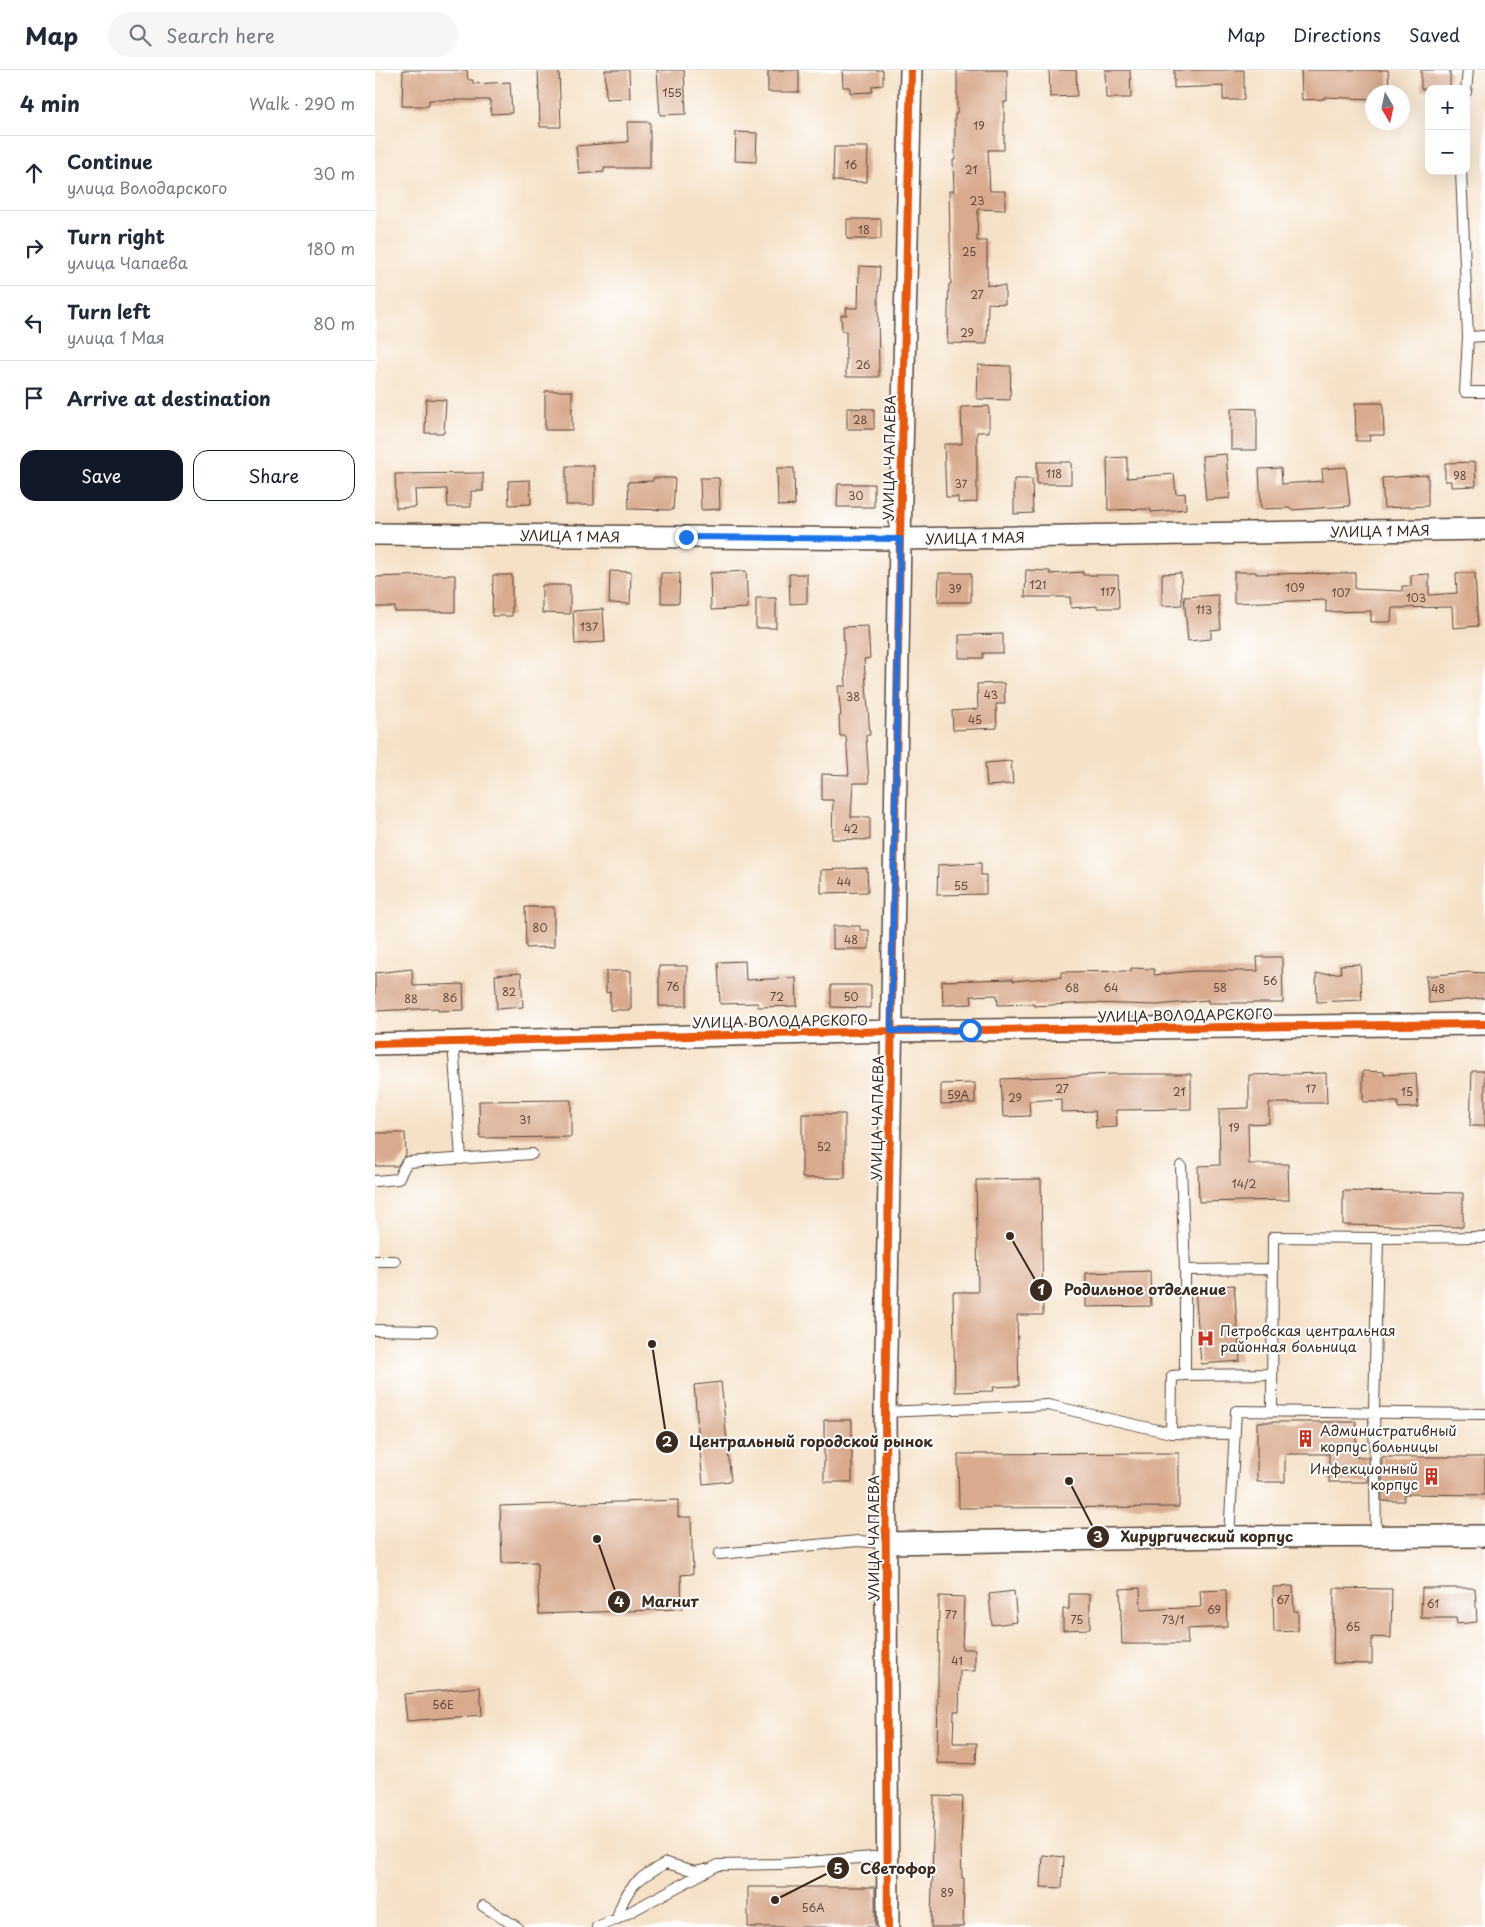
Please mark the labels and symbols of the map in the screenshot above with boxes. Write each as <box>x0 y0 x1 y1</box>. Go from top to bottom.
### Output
house number: 155 <box>662 84 682 101</box>
north arrow <box>1365 85 1410 130</box>
house number: 19 <box>973 117 985 134</box>
house number: 16 <box>845 156 858 173</box>
house number: 21 <box>965 161 977 178</box>
house number: 23 <box>970 192 984 209</box>
house number: 18 <box>858 221 870 238</box>
house number: 25 <box>962 243 976 260</box>
house number: 27 <box>970 286 984 303</box>
house number: 29 <box>960 324 974 341</box>
house number: 26 <box>855 356 871 373</box>
street label: УЛИЦА ЧАПАЕВА <box>877 395 901 521</box>
house number: 28 <box>853 411 867 428</box>
house number: 118 <box>1046 465 1062 482</box>
house number: 98 <box>1453 467 1467 484</box>
house number: 37 <box>955 475 968 492</box>
house number: 30 <box>848 487 864 504</box>
street label: УЛИЦА 1 МАЯ <box>1330 520 1430 542</box>
street label: УЛИЦА 1 МАЯ <box>520 525 620 547</box>
route end <box>675 526 698 549</box>
street label: УЛИЦА 1 МАЯ <box>925 527 1025 549</box>
house number: 121 <box>1030 576 1046 593</box>
house number: 109 <box>1285 579 1305 596</box>
house number: 39 <box>948 580 962 597</box>
house number: 117 <box>1100 583 1116 600</box>
house number: 107 <box>1332 584 1350 601</box>
house number: 103 <box>1406 589 1426 606</box>
house number: 113 <box>1196 601 1212 618</box>
house number: 137 <box>580 618 598 635</box>
house number: 43 <box>984 686 998 703</box>
house number: 38 <box>846 688 860 705</box>
house number: 45 <box>968 711 982 728</box>
house number: 42 <box>844 820 859 837</box>
house number: 44 <box>837 873 851 890</box>
house number: 55 <box>954 877 968 894</box>
house number: 80 <box>533 919 547 936</box>
house number: 48 <box>844 931 858 948</box>
house number: 56 <box>1263 972 1278 989</box>
house number: 76 <box>666 978 680 995</box>
house number: 68 <box>1065 979 1079 996</box>
house number: 64 <box>1104 979 1118 996</box>
house number: 58 <box>1213 979 1227 996</box>
house number: 48 <box>1431 980 1445 997</box>
house number: 82 <box>502 983 516 1000</box>
house number: 72 <box>770 988 784 1005</box>
house number: 50 <box>843 988 859 1005</box>
house number: 86 <box>443 989 457 1006</box>
house number: 88 <box>404 990 418 1007</box>
street label: УЛИЦА ВОЛОДАРСКОГО <box>1097 1003 1273 1027</box>
street label: УЛИЦА ВОЛОДАРСКОГО <box>692 1009 868 1033</box>
route start <box>959 1019 982 1042</box>
street label: УЛИЦА ЧАПАЕВА <box>865 1055 889 1181</box>
house number: 27 <box>1055 1080 1069 1097</box>
house number: 17 <box>1306 1080 1317 1097</box>
house number: 21 <box>1173 1083 1185 1100</box>
house number: 15 <box>1401 1083 1413 1100</box>
house number: 59А <box>947 1086 969 1103</box>
house number: 29 <box>1008 1089 1022 1106</box>
house number: 31 <box>519 1111 531 1128</box>
house number: 19 <box>1228 1119 1240 1136</box>
house number: 52 <box>817 1138 831 1155</box>
house number: 14/2 <box>1232 1175 1256 1192</box>
callout: Родильное отделение <box>1029 1275 1237 1305</box>
text: 1 <box>1037 1277 1045 1300</box>
text: Родильное отделение <box>1064 1277 1226 1300</box>
place label: Петровская центральная районная больница <box>1220 1320 1396 1357</box>
hospital icon: Петровская центральная районная больница <box>1196 1328 1216 1348</box>
place label: Административный корпус больницы <box>1320 1420 1457 1457</box>
callout: Центральный городской рынок <box>654 1427 943 1457</box>
building icon: Административный корпус больницы <box>1296 1428 1316 1448</box>
text: 2 <box>662 1429 673 1452</box>
text: Центральный городской рынок <box>689 1429 933 1452</box>
place label: Инфекционный корпус <box>1310 1458 1418 1495</box>
building icon: Инфекционный корпус <box>1422 1466 1442 1486</box>
street label: УЛИЦА ЧАПАЕВА <box>863 1475 884 1601</box>
callout: Хирургический корпус <box>1085 1522 1303 1552</box>
text: 3 <box>1093 1524 1103 1547</box>
text: Хирургический корпус <box>1121 1524 1293 1547</box>
callout: Магнит <box>606 1587 708 1617</box>
text: 4 <box>614 1589 624 1612</box>
text: Магнит <box>642 1589 700 1612</box>
house number: 67 <box>1276 1591 1290 1608</box>
house number: 61 <box>1427 1595 1439 1612</box>
house number: 69 <box>1207 1601 1221 1618</box>
house number: 77 <box>945 1606 957 1623</box>
house number: 75 <box>1071 1611 1083 1628</box>
house number: 73/1 <box>1162 1611 1184 1628</box>
house number: 65 <box>1346 1618 1360 1635</box>
house number: 41 <box>951 1652 963 1669</box>
house number: 56Е <box>432 1696 454 1713</box>
callout: Светофор <box>825 1853 946 1883</box>
text: 5 <box>833 1856 843 1879</box>
text: Светофор <box>860 1856 936 1879</box>
house number: 89 <box>940 1884 954 1901</box>
house number: 56А <box>801 1899 825 1916</box>

